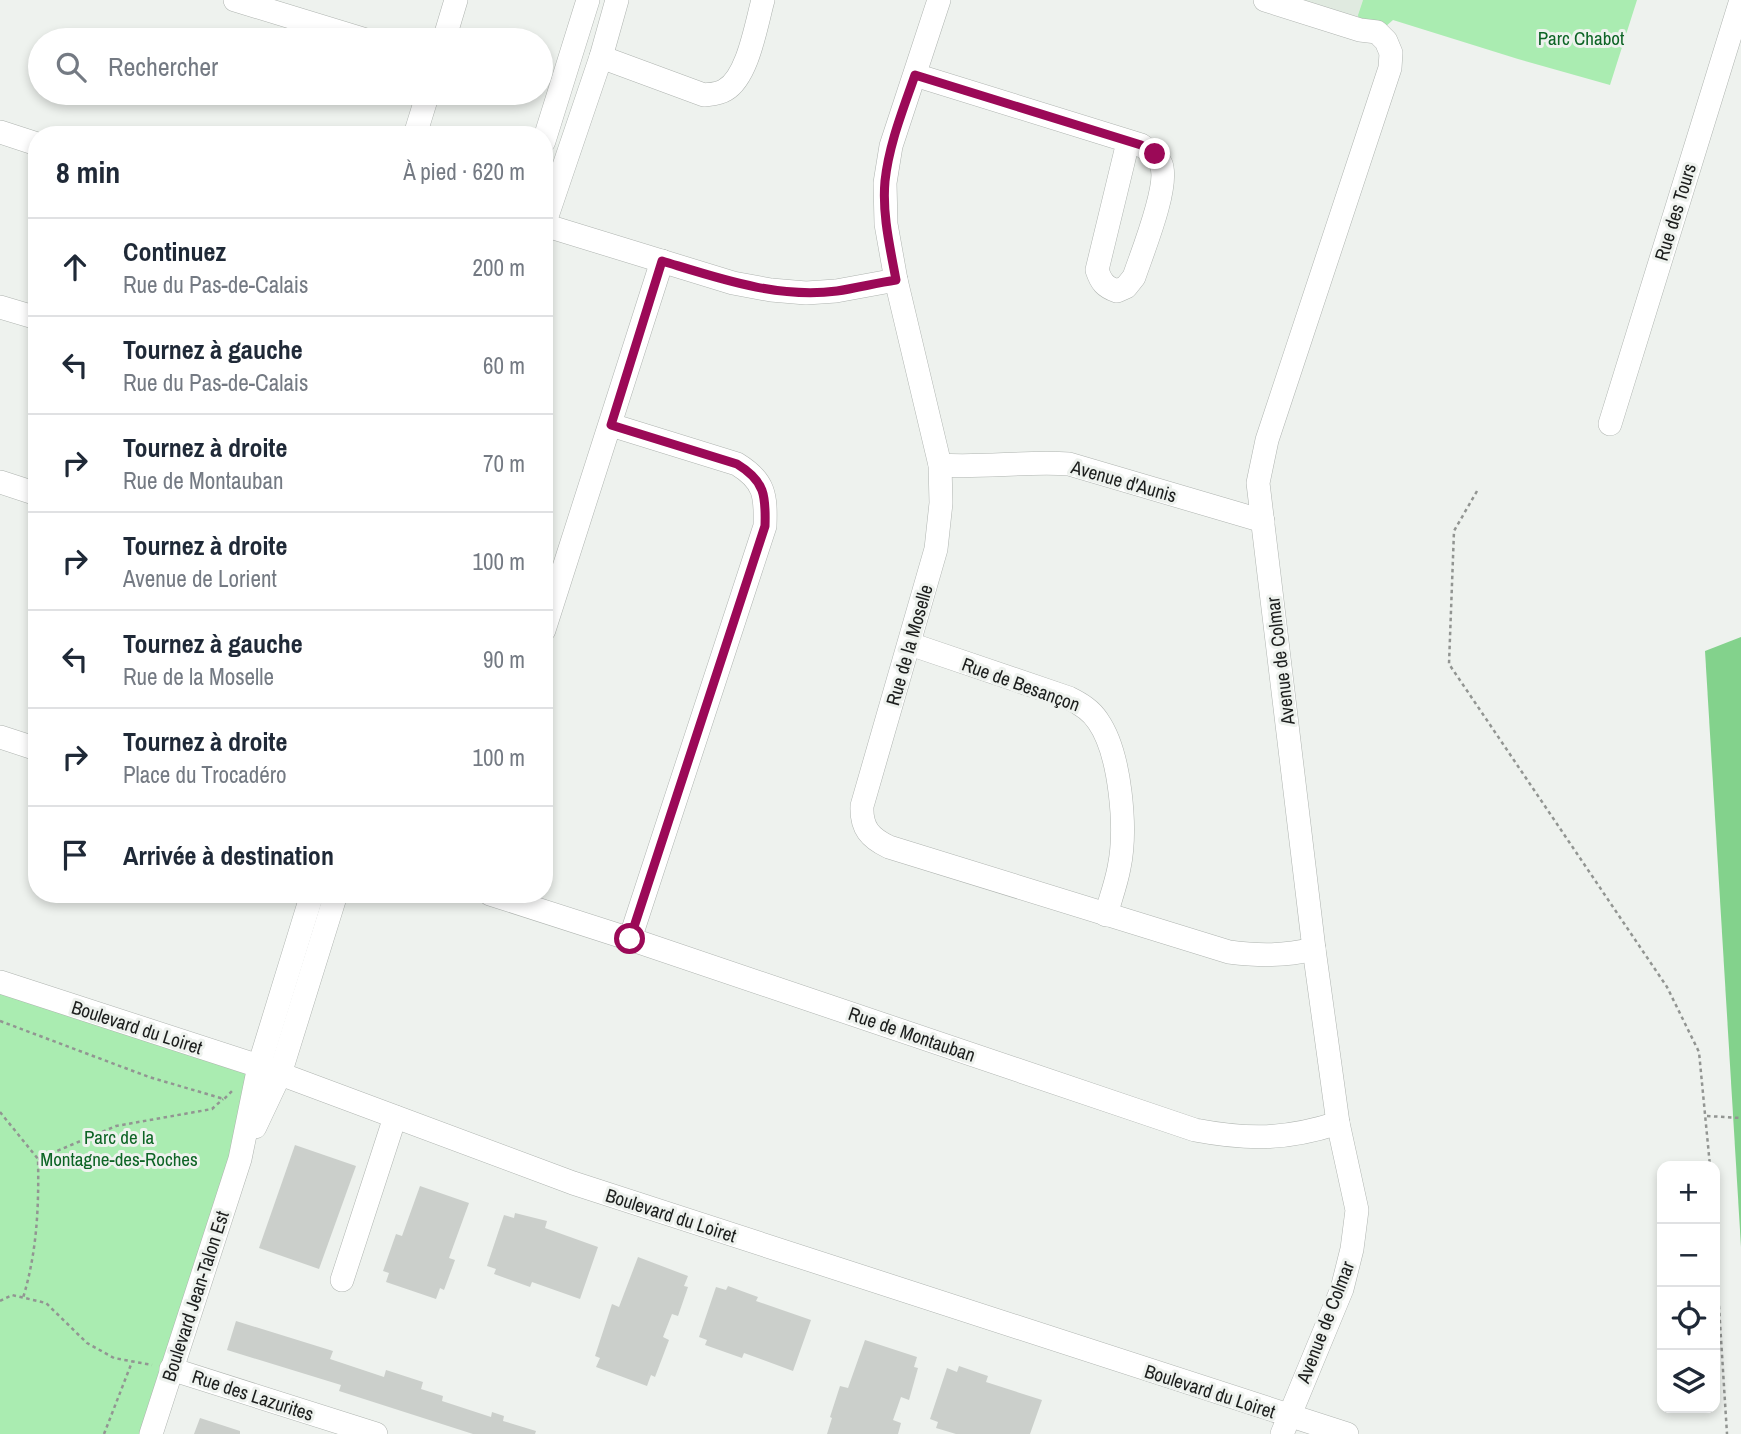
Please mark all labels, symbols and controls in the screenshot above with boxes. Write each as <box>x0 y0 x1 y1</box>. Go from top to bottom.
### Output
park label: Parc Chabot <box>1538 25 1625 51</box>
search box <box>28 28 553 105</box>
icon: search <box>52 48 90 86</box>
text: Rechercher <box>108 49 218 84</box>
route end <box>1139 138 1170 169</box>
text: 8 min <box>56 152 120 192</box>
text: À pied · 620 m <box>403 156 525 187</box>
street label: Rue des Tours <box>1648 160 1702 264</box>
text: Continuez <box>123 234 226 269</box>
icon: ahead <box>56 248 94 286</box>
text: 200 m <box>473 252 525 283</box>
text: Rue du Pas-de-Calais <box>123 269 309 300</box>
text: Tournez à gauche <box>123 332 303 367</box>
icon: left <box>56 346 94 384</box>
text: 60 m <box>483 350 525 381</box>
text: Rue du Pas-de-Calais <box>123 367 309 398</box>
text: Tournez à droite <box>123 430 287 465</box>
icon: right <box>56 444 94 482</box>
text: 70 m <box>483 448 525 479</box>
street label: Avenue d'Aunis <box>1067 453 1180 508</box>
text: Rue de Montauban <box>123 465 283 496</box>
text: Tournez à droite <box>123 528 287 563</box>
icon: right <box>56 542 94 580</box>
text: 100 m <box>473 546 525 577</box>
text: Avenue de Lorient <box>123 563 277 594</box>
street label: Rue de la Moselle <box>879 581 939 709</box>
street label: Avenue de Colmar <box>1259 595 1301 727</box>
text: Tournez à gauche <box>123 626 303 661</box>
icon: left <box>56 640 94 678</box>
text: 90 m <box>483 644 525 675</box>
street label: Rue de Besançon <box>958 651 1084 717</box>
text: Rue de la Moselle <box>123 661 274 692</box>
text: Tournez à droite <box>123 724 287 759</box>
icon: right <box>56 738 94 776</box>
text: 100 m <box>473 742 525 773</box>
text: Place du Trocadéro <box>123 759 287 790</box>
icon: arrive <box>56 836 94 874</box>
text: Arrivée à destination <box>123 838 334 873</box>
route start <box>614 923 645 954</box>
street label: Boulevard du Loiret <box>68 994 206 1061</box>
street label: Rue de Montauban <box>845 1000 979 1068</box>
park label: Parc de la Montagne-des-Roches <box>40 1124 198 1172</box>
map controls <box>1657 1161 1720 1413</box>
button: + <box>1657 1161 1720 1224</box>
street label: Boulevard du Loiret <box>602 1182 740 1249</box>
street label: Boulevard Jean-Talon Est <box>155 1207 235 1385</box>
button: − <box>1657 1224 1720 1287</box>
street label: Avenue de Colmar <box>1289 1256 1360 1388</box>
button: locate <box>1657 1287 1720 1350</box>
button: layers <box>1657 1350 1720 1413</box>
street label: Boulevard du Loiret <box>1141 1358 1279 1425</box>
street label: Rue des Lazurites <box>189 1363 317 1427</box>

